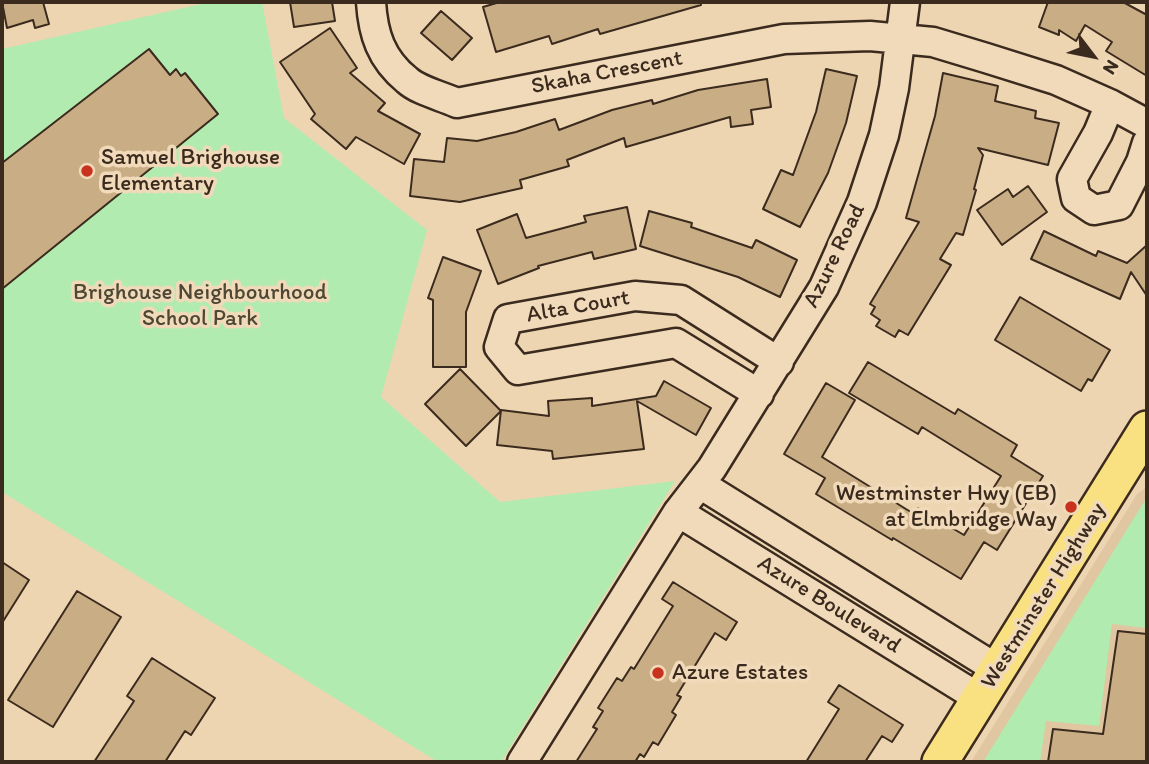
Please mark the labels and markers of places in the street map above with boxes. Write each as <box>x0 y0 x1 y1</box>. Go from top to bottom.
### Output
place label: Samuel Brighouse Elementary <box>101 144 280 198</box>
marker: Samuel Brighouse Elementary <box>79 163 95 179</box>
place label: Westminster Hwy (EB) at Elmbridge Way <box>836 480 1057 534</box>
marker: Westminster Hwy (EB) at Elmbridge Way <box>1063 499 1079 515</box>
place label: Azure Estates <box>672 659 808 687</box>
marker: Azure Estates <box>650 665 666 681</box>

